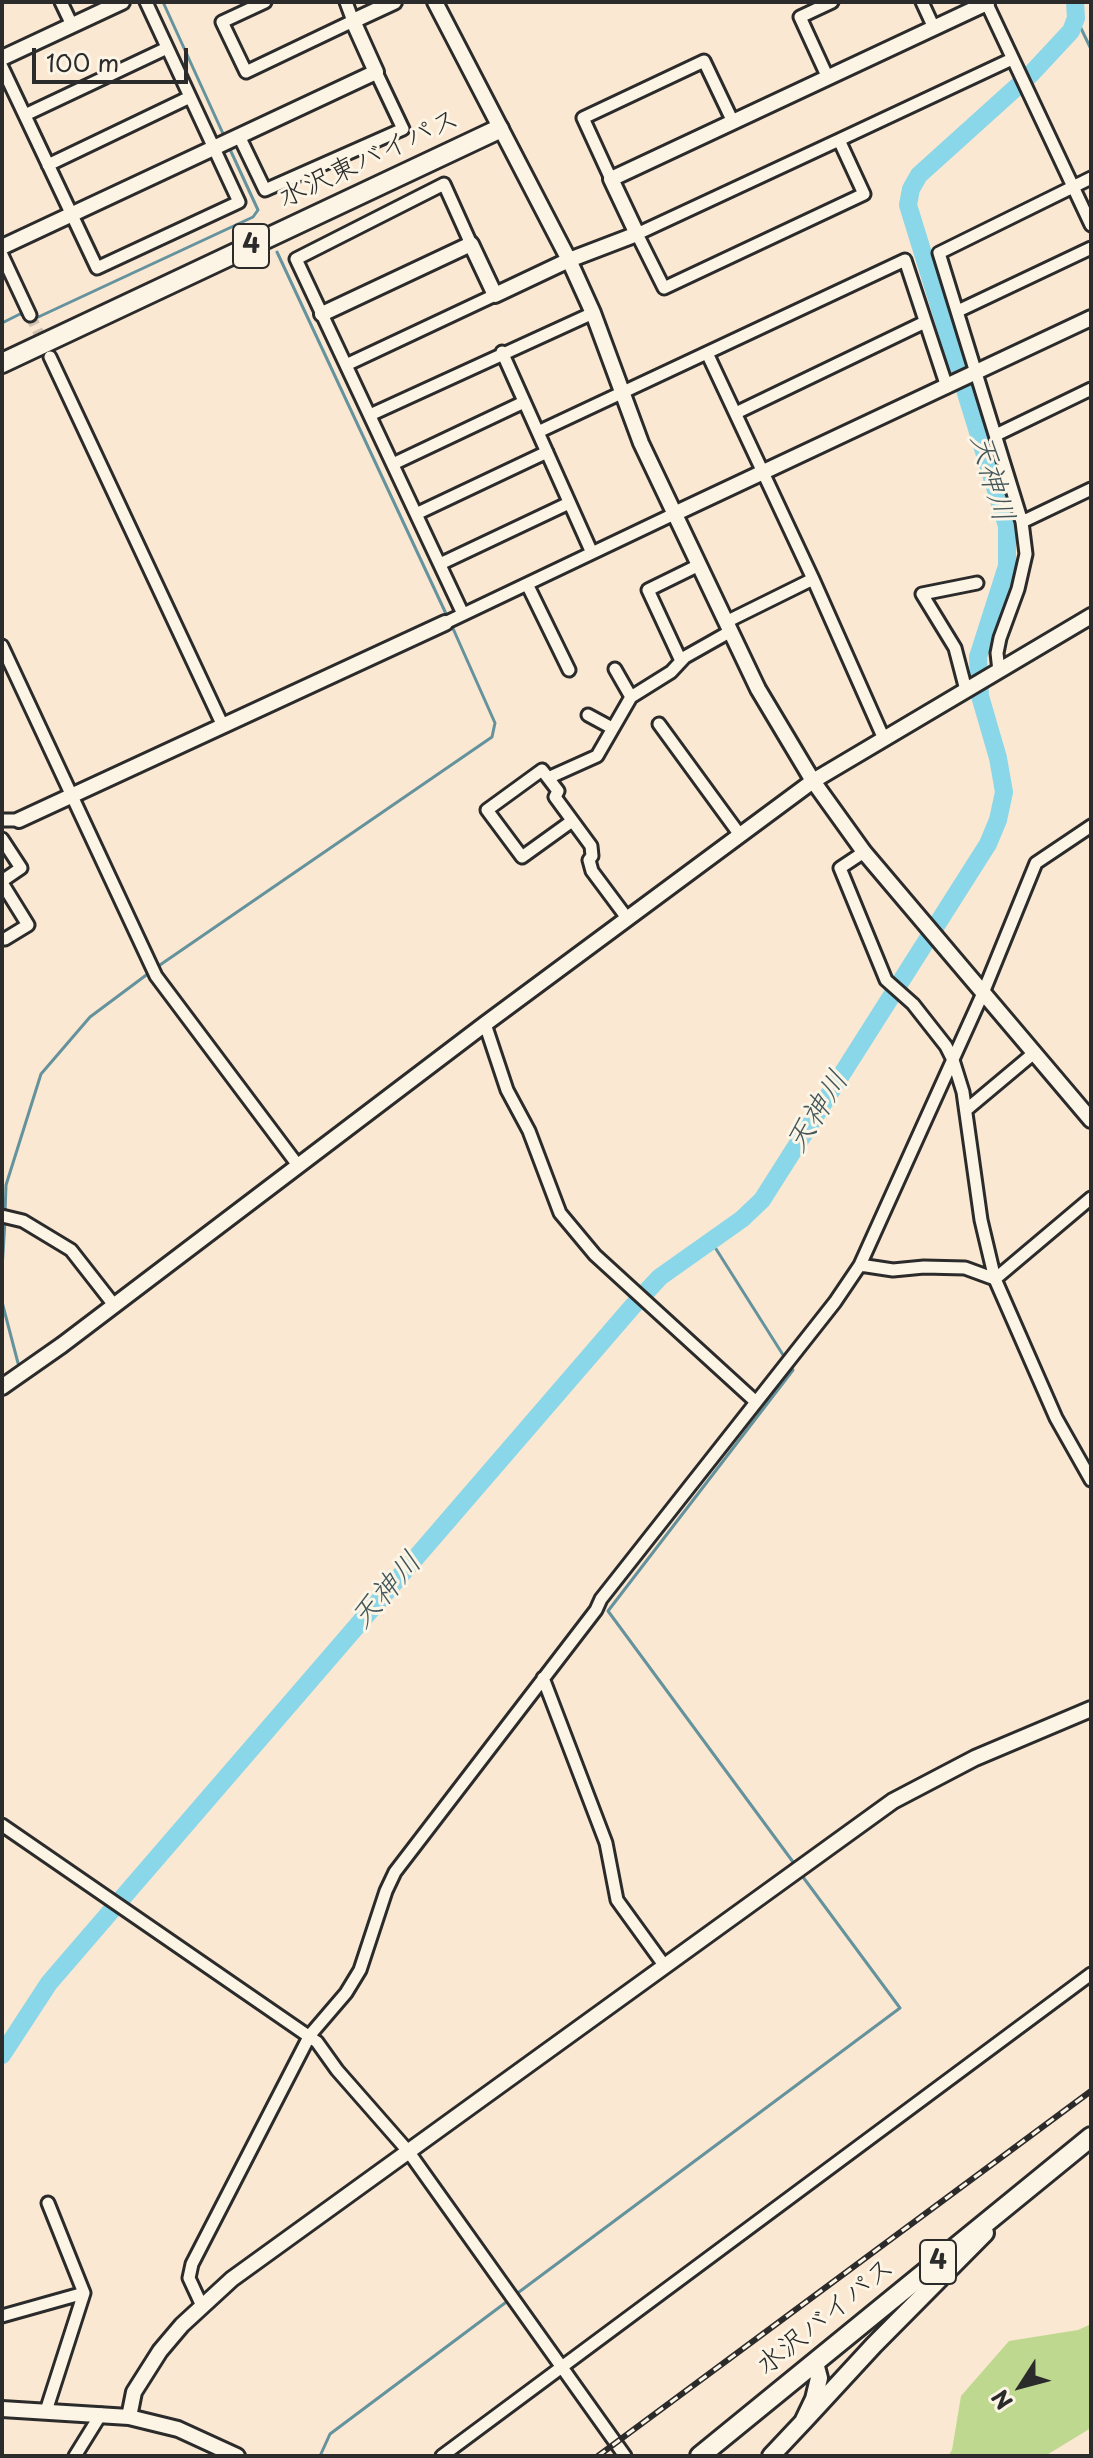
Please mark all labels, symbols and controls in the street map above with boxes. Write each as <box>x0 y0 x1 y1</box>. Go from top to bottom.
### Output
scale bar <box>36 32 192 82</box>
text: 100 m <box>46 44 119 80</box>
street label: 水沢東バイパス <box>273 102 465 216</box>
road number: 4 <box>233 224 269 268</box>
water label: 天神川 <box>961 430 1021 526</box>
water label: 天神川 <box>779 1064 857 1160</box>
water label: 天神川 <box>344 1545 430 1637</box>
road number: 4 <box>920 2240 956 2284</box>
street label: 水沢バイパス <box>750 2251 902 2383</box>
north arrow <box>981 2346 1061 2426</box>
text: N <box>983 2384 1020 2417</box>

